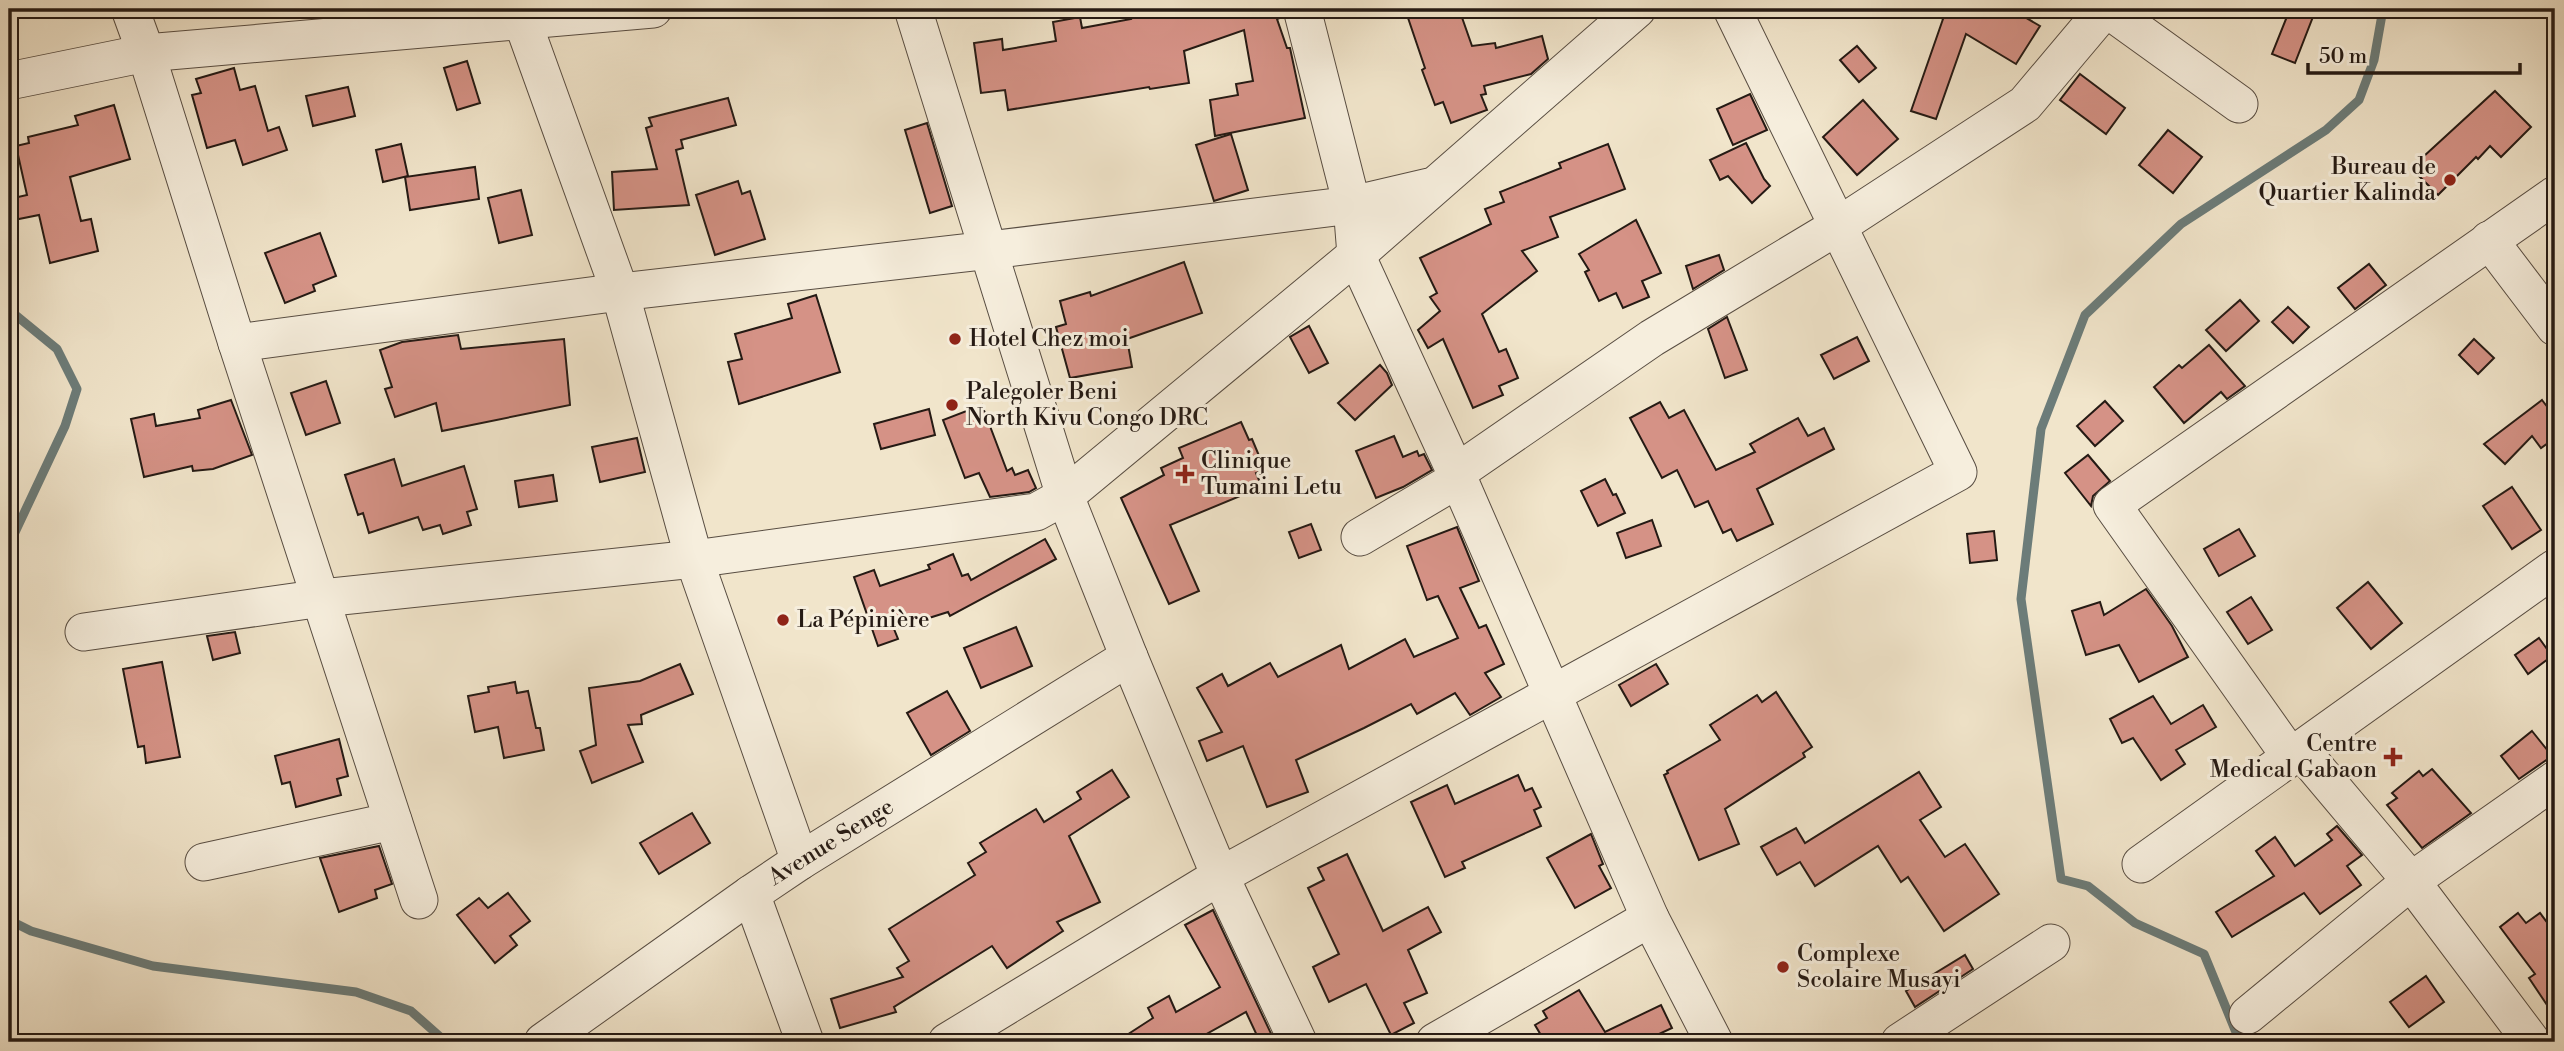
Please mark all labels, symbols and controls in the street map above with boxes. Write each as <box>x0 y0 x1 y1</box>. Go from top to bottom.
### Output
scale bar <box>2308 32 2520 76</box>
text: 50 m <box>2319 44 2367 70</box>
place label: Bureau de Quartier Kalinda <box>2259 153 2436 207</box>
marker: Bureau de Quartier Kalinda <box>2442 172 2458 188</box>
place label: Hotel Chez moi <box>969 325 1129 353</box>
marker: Hotel Chez moi <box>947 331 963 347</box>
place label: Palegoler Beni North Kivu Congo DRC <box>966 378 1208 432</box>
marker: Palegoler Beni North Kivu Congo DRC <box>944 397 960 413</box>
place label: Clinique Tumaini Letu <box>1201 447 1342 501</box>
marker: Clinique Tumaini Letu <box>1175 464 1195 484</box>
place label: La Pépinière <box>797 606 930 634</box>
marker: La Pépinière <box>775 612 791 628</box>
place label: Centre Medical Gabaon <box>2210 730 2377 784</box>
marker: Centre Medical Gabaon <box>2383 747 2403 767</box>
street label: Avenue Senge <box>762 792 899 892</box>
place label: Complexe Scolaire Musayi <box>1797 940 1961 994</box>
marker: Complexe Scolaire Musayi <box>1775 959 1791 975</box>

